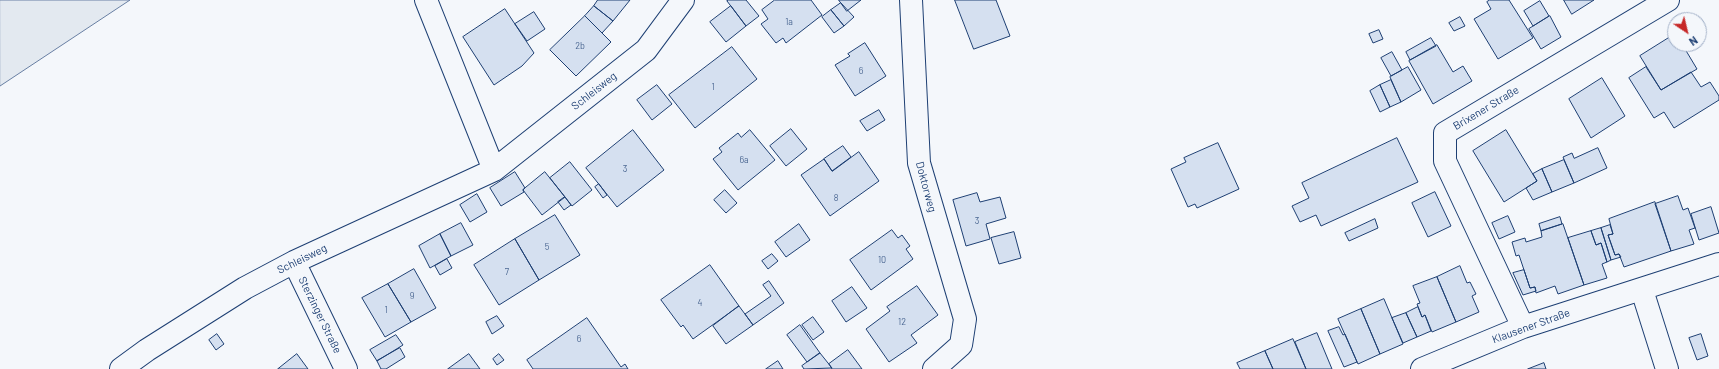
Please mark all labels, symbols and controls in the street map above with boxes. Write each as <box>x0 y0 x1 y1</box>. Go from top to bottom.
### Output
north arrow <box>1667 12 1707 52</box>
house number: 1a <box>785 17 793 27</box>
text: N <box>1687 34 1700 49</box>
house number: 2b <box>575 41 585 51</box>
house number: 6 <box>859 66 863 76</box>
street label: Schleisweg <box>569 69 619 113</box>
house number: 1 <box>711 82 715 92</box>
street label: Brixener Straße <box>1451 83 1521 133</box>
house number: 6a <box>739 155 749 165</box>
street label: Doktorweg <box>913 160 939 214</box>
house number: 3 <box>623 164 627 174</box>
house number: 8 <box>834 193 838 203</box>
house number: 3 <box>975 216 979 226</box>
street label: Schleisweg <box>275 241 329 277</box>
house number: 5 <box>545 242 549 252</box>
house number: 10 <box>878 255 886 265</box>
house number: 7 <box>505 267 509 277</box>
street label: Sterzinger Straße <box>296 274 344 356</box>
house number: 9 <box>410 291 414 301</box>
house number: 4 <box>698 298 702 308</box>
house number: 1 <box>384 305 388 315</box>
street label: Klausener Straße <box>1490 306 1572 346</box>
house number: 12 <box>898 317 906 327</box>
house number: 6 <box>577 334 581 344</box>

